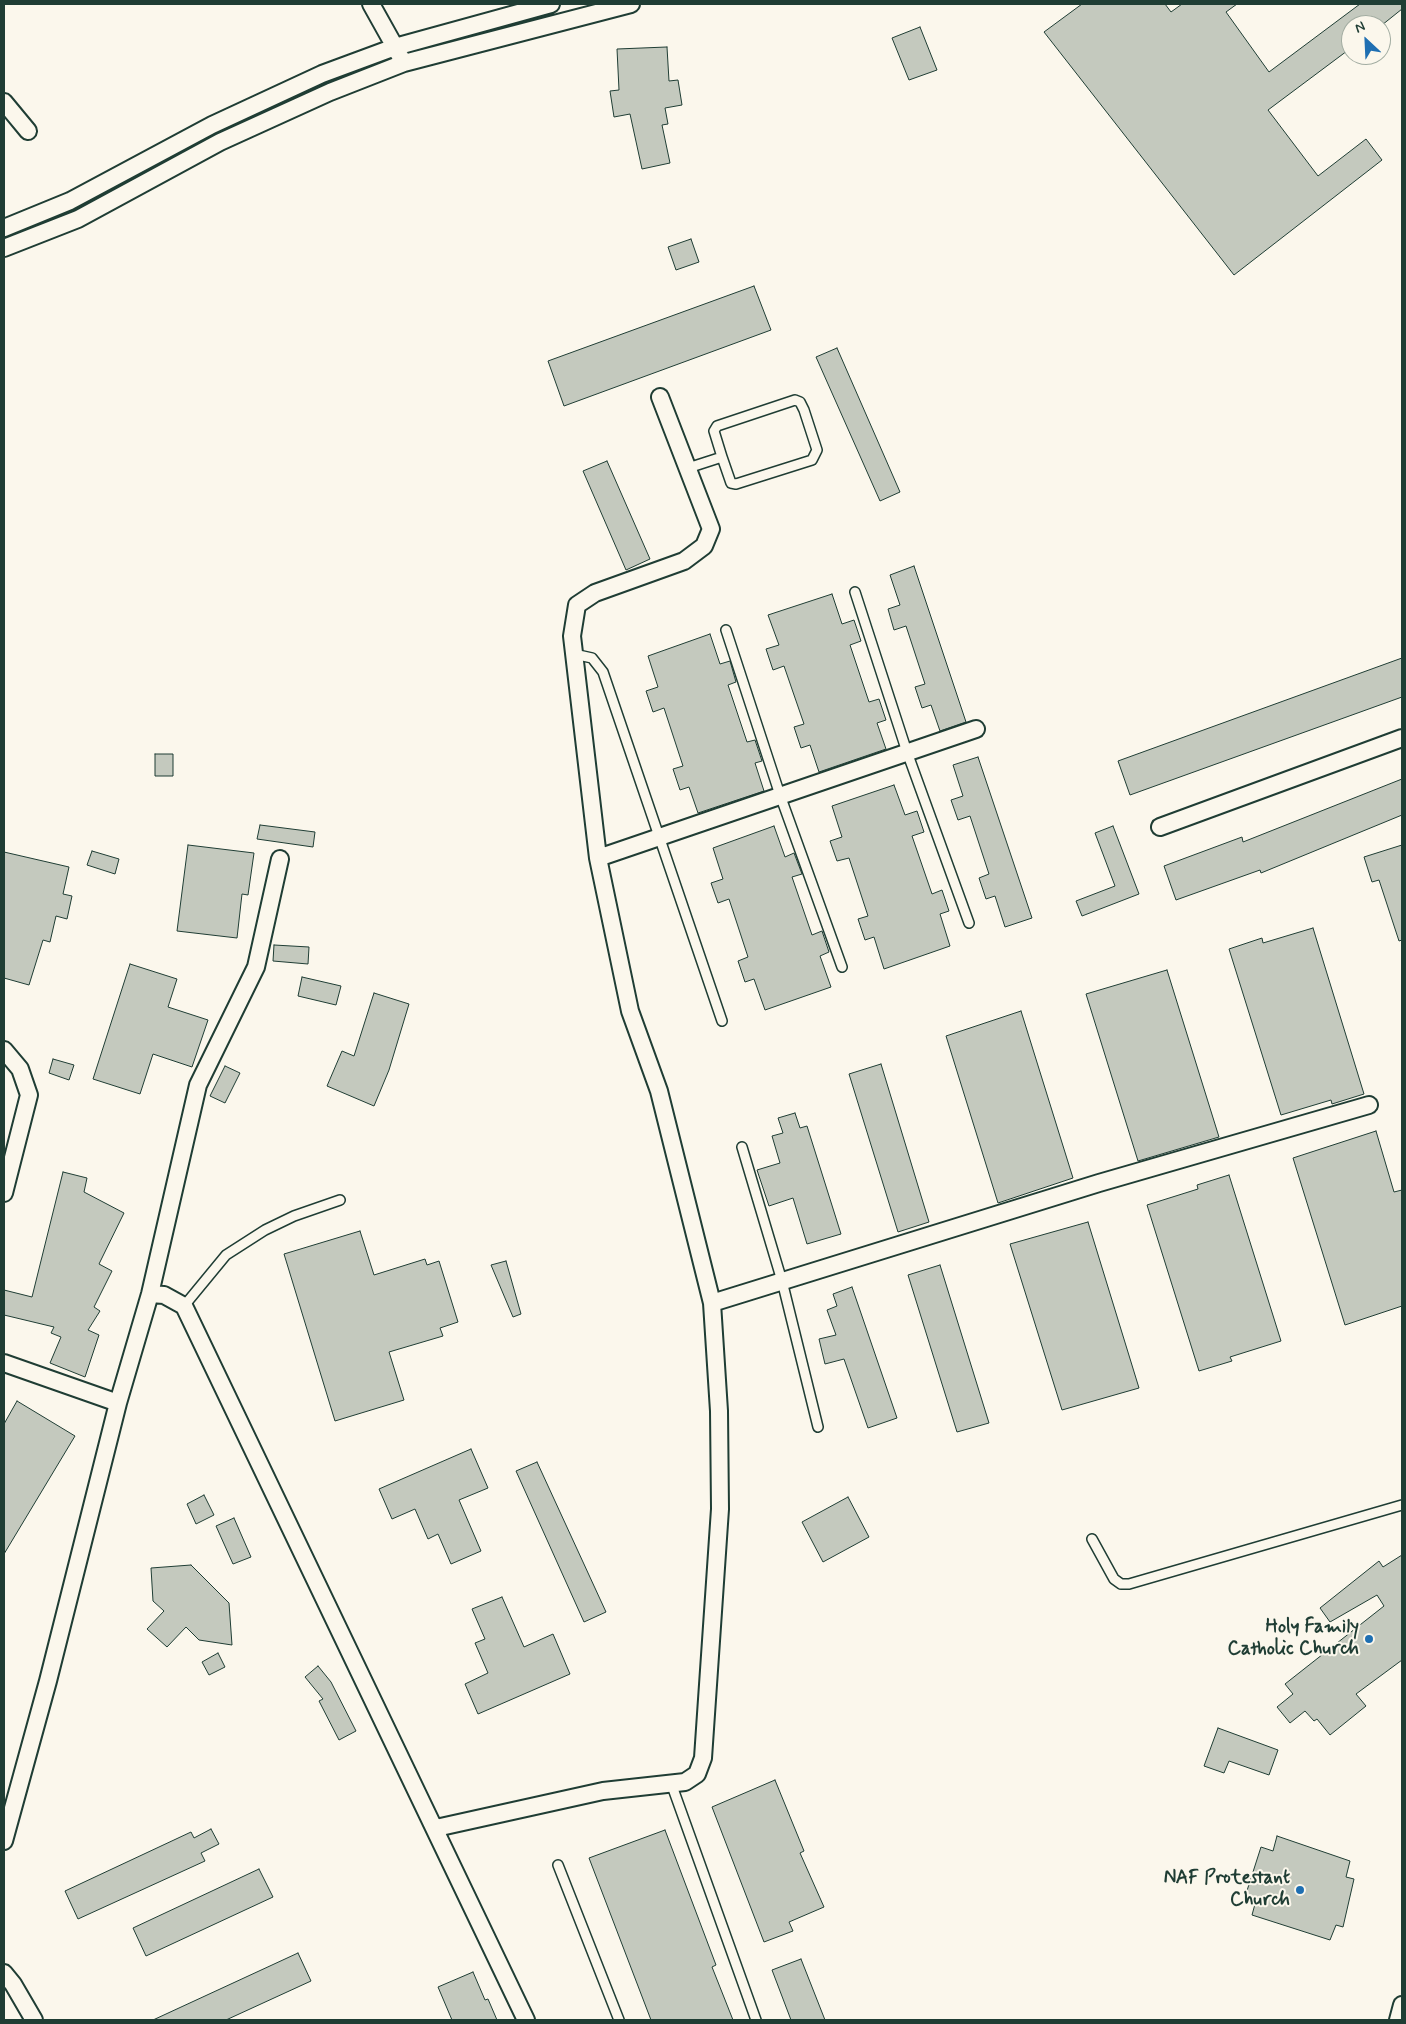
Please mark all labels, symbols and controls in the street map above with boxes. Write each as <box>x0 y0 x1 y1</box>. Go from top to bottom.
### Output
north arrow <box>1341 15 1391 65</box>
text: N <box>1352 17 1368 37</box>
place label: Holy Family Catholic Church <box>1228 1617 1359 1661</box>
marker: Holy Family Catholic Church <box>1363 1633 1375 1645</box>
place label: NAF Protestant Church <box>1164 1868 1290 1912</box>
marker: NAF Protestant Church <box>1294 1884 1306 1896</box>

